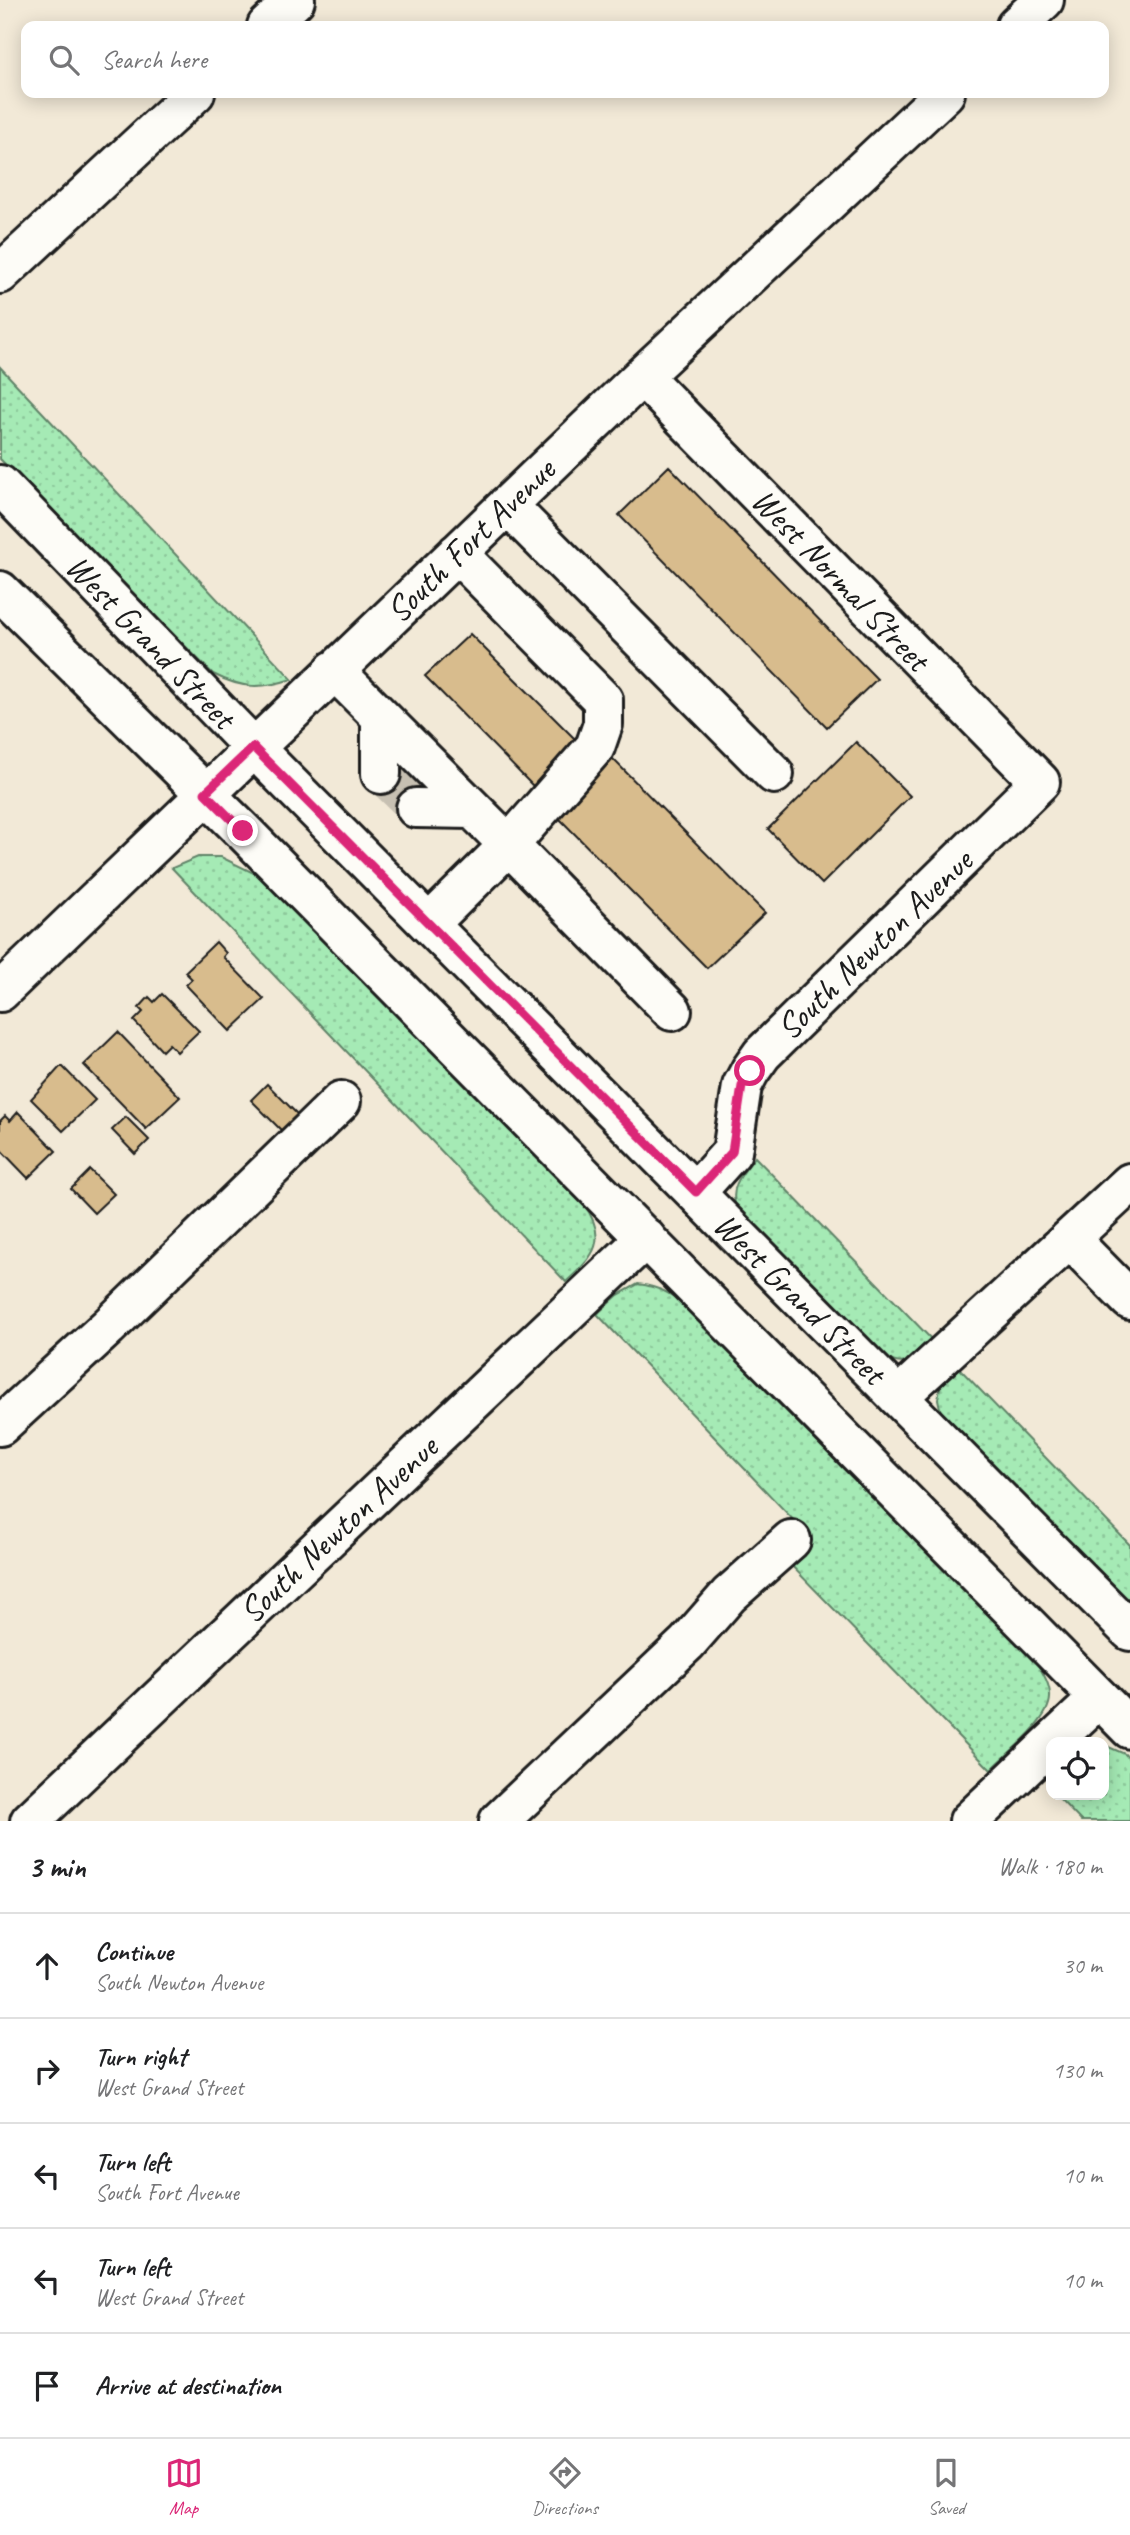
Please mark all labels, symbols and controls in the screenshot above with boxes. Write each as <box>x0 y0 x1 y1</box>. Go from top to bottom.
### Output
search box <box>21 21 1109 98</box>
icon: search <box>45 41 83 79</box>
text: Search here <box>101 43 207 76</box>
street label: South Fort Avenue <box>376 446 567 633</box>
street label: West Normal Street <box>742 478 942 683</box>
street label: West Grand Street <box>56 545 248 741</box>
route end <box>227 815 258 846</box>
street label: South Newton Avenue <box>767 837 984 1049</box>
route start <box>734 1055 765 1086</box>
street label: West Grand Street <box>704 1203 898 1397</box>
street label: South Newton Avenue <box>229 1424 449 1633</box>
map controls <box>1046 1737 1109 1800</box>
button: locate <box>1046 1737 1109 1800</box>
text: 3 min <box>28 1848 85 1886</box>
text: Walk · 180 m <box>998 1852 1102 1881</box>
text: Continue <box>95 1935 173 1968</box>
icon: ahead <box>28 1947 66 1985</box>
text: 30 m <box>1063 1951 1102 1980</box>
text: South Newton Avenue <box>95 1968 263 1997</box>
text: Turn right <box>95 2040 186 2073</box>
icon: right <box>28 2052 66 2090</box>
text: 130 m <box>1053 2056 1102 2085</box>
text: West Grand Street <box>95 2073 243 2102</box>
text: Turn left <box>95 2145 170 2178</box>
icon: left <box>28 2157 66 2195</box>
text: 10 m <box>1063 2161 1102 2190</box>
text: South Fort Avenue <box>95 2178 239 2207</box>
text: Turn left <box>95 2250 170 2283</box>
icon: left <box>28 2262 66 2300</box>
text: 10 m <box>1063 2266 1102 2295</box>
text: West Grand Street <box>95 2283 243 2312</box>
icon: arrive <box>28 2367 66 2405</box>
text: Arrive at destination <box>95 2369 281 2402</box>
tab: Map <box>165 2454 203 2520</box>
tab: Directions <box>532 2454 598 2520</box>
tab: Saved <box>927 2454 965 2520</box>

